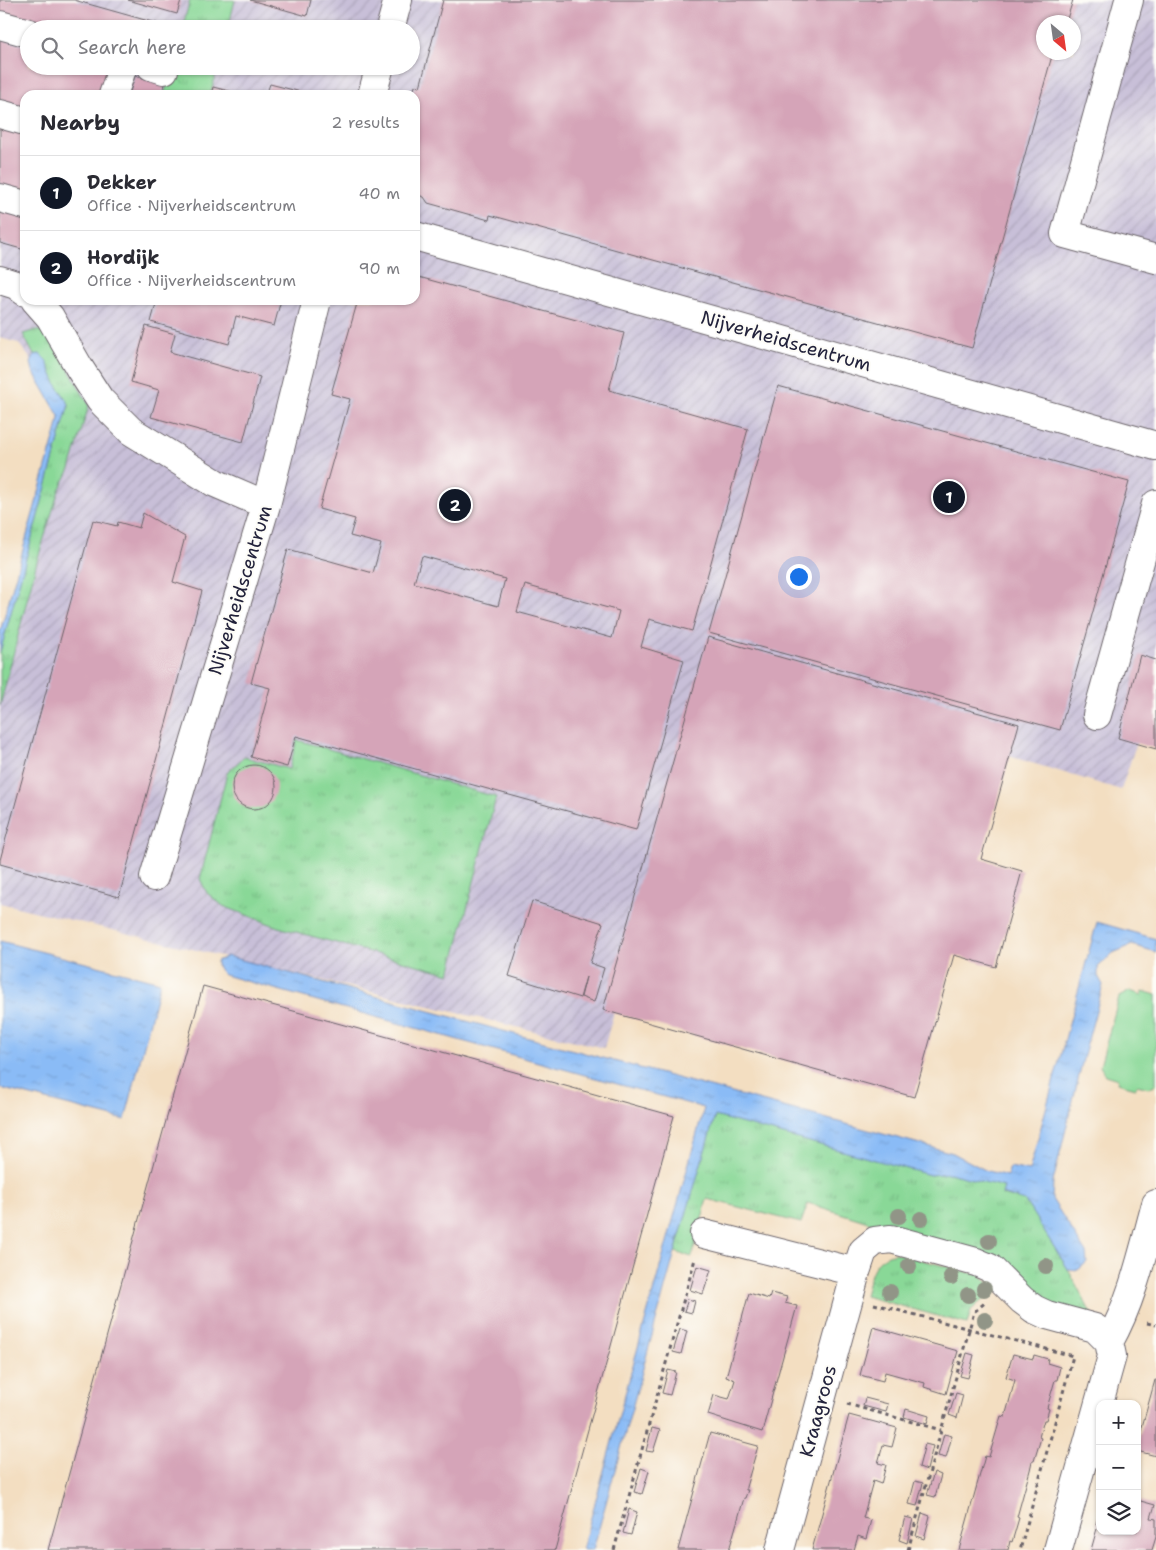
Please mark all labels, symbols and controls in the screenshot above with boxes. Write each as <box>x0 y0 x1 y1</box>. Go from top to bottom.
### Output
north arrow <box>1036 15 1081 60</box>
search box <box>20 20 420 75</box>
icon: search <box>38 34 66 62</box>
text: Search here <box>78 35 187 60</box>
text: Nearby <box>40 109 120 137</box>
text: 2 results <box>331 112 400 133</box>
text: Dekker <box>87 170 157 195</box>
text: 1 <box>52 183 60 204</box>
text: 40 m <box>358 183 400 204</box>
text: Office · Nijverheidscentrum <box>87 195 296 216</box>
text: Hordijk <box>87 245 160 270</box>
text: 2 <box>50 258 62 279</box>
text: 90 m <box>359 258 400 279</box>
text: Office · Nijverheidscentrum <box>87 270 296 291</box>
street label: Nijverheidscentrum <box>698 305 874 377</box>
pin: 1 <box>933 478 965 516</box>
pin: 2 <box>439 486 471 524</box>
street label: Nijverheidscentrum <box>202 502 278 678</box>
your location <box>786 564 812 590</box>
street label: Kraagroos <box>794 1362 842 1460</box>
map controls <box>1096 1400 1141 1535</box>
button: + <box>1096 1400 1141 1445</box>
button: − <box>1096 1445 1141 1490</box>
button: layers <box>1096 1490 1141 1535</box>

